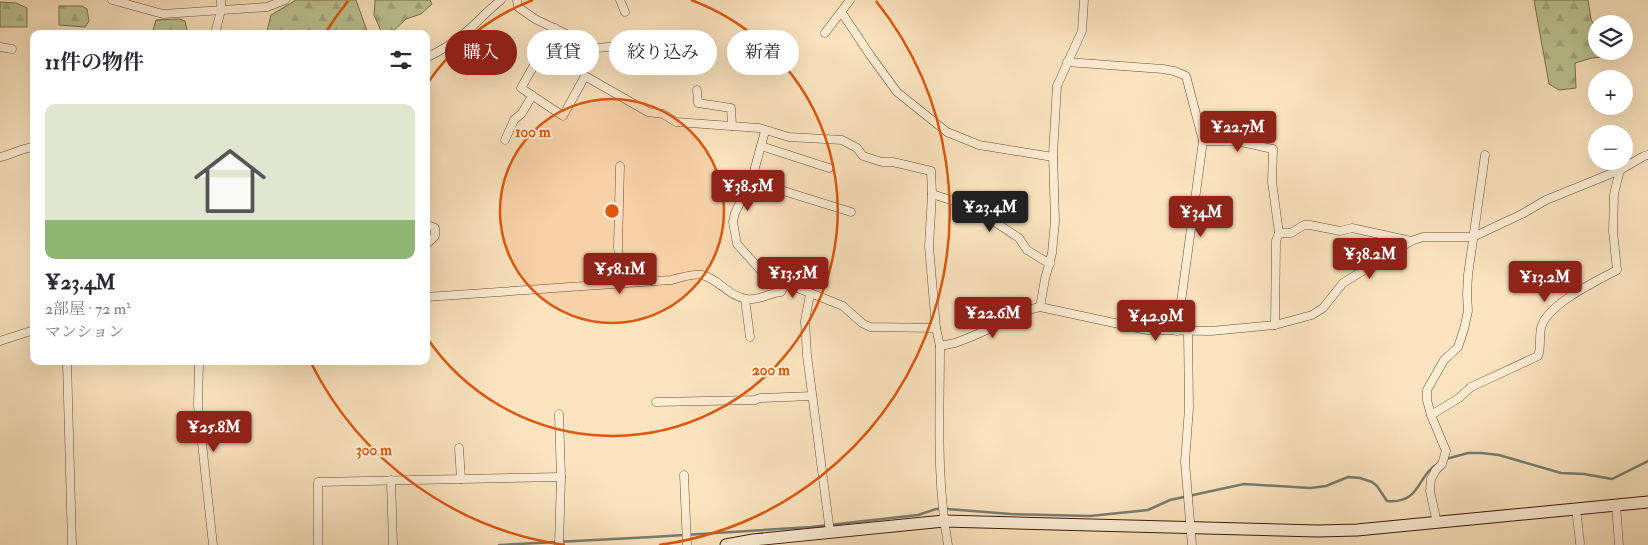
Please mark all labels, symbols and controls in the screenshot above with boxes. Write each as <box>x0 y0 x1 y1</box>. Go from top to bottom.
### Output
map controls <box>1588 15 1633 170</box>
button: layers <box>1588 15 1633 60</box>
chip: 購入 <box>445 30 517 75</box>
chip: 賃貸 <box>527 30 599 75</box>
chip: 絞り込み <box>609 30 717 75</box>
chip: 新着 <box>727 30 799 75</box>
icon: filters <box>387 46 415 74</box>
text: 11件の物件 <box>45 49 144 76</box>
button: + <box>1588 70 1633 115</box>
pin: ¥22.7M <box>1197 110 1279 153</box>
text: ¥22.7M <box>1211 117 1265 137</box>
text: 100 m <box>515 123 551 142</box>
button: − <box>1588 125 1633 170</box>
icon: home <box>185 136 275 226</box>
pin: ¥38.5M <box>707 170 789 212</box>
text: ¥38.5M <box>722 176 774 196</box>
pin: ¥23.4M <box>949 190 1031 233</box>
pin: ¥34M <box>1171 196 1231 238</box>
text: ¥23.4M <box>963 197 1017 217</box>
centre of rings <box>603 202 621 220</box>
text: ¥34M <box>1180 202 1222 222</box>
pin: ¥38.2M <box>1329 238 1411 280</box>
text: ¥38.2M <box>1344 244 1396 264</box>
pin: ¥58.1M <box>579 252 661 295</box>
pin: ¥13.5M <box>752 256 834 299</box>
text: ¥58.1M <box>595 259 645 279</box>
pin: ¥13.2M <box>1504 260 1586 303</box>
text: ¥13.5M <box>768 263 818 283</box>
text: ¥13.2M <box>1520 267 1570 287</box>
text: ¥23.4M <box>45 269 116 296</box>
pin: ¥22.6M <box>952 296 1034 339</box>
text: 2部屋 · 72 m² <box>45 299 131 319</box>
pin: ¥42.9M <box>1115 300 1197 342</box>
text: ¥22.6M <box>966 303 1020 323</box>
text: ¥42.9M <box>1128 306 1184 326</box>
text: マンション <box>45 322 124 342</box>
text: 200 m <box>752 361 790 380</box>
pin: ¥25.8M <box>173 410 255 453</box>
text: ¥25.8M <box>188 417 240 437</box>
text: 300 m <box>356 441 392 460</box>

